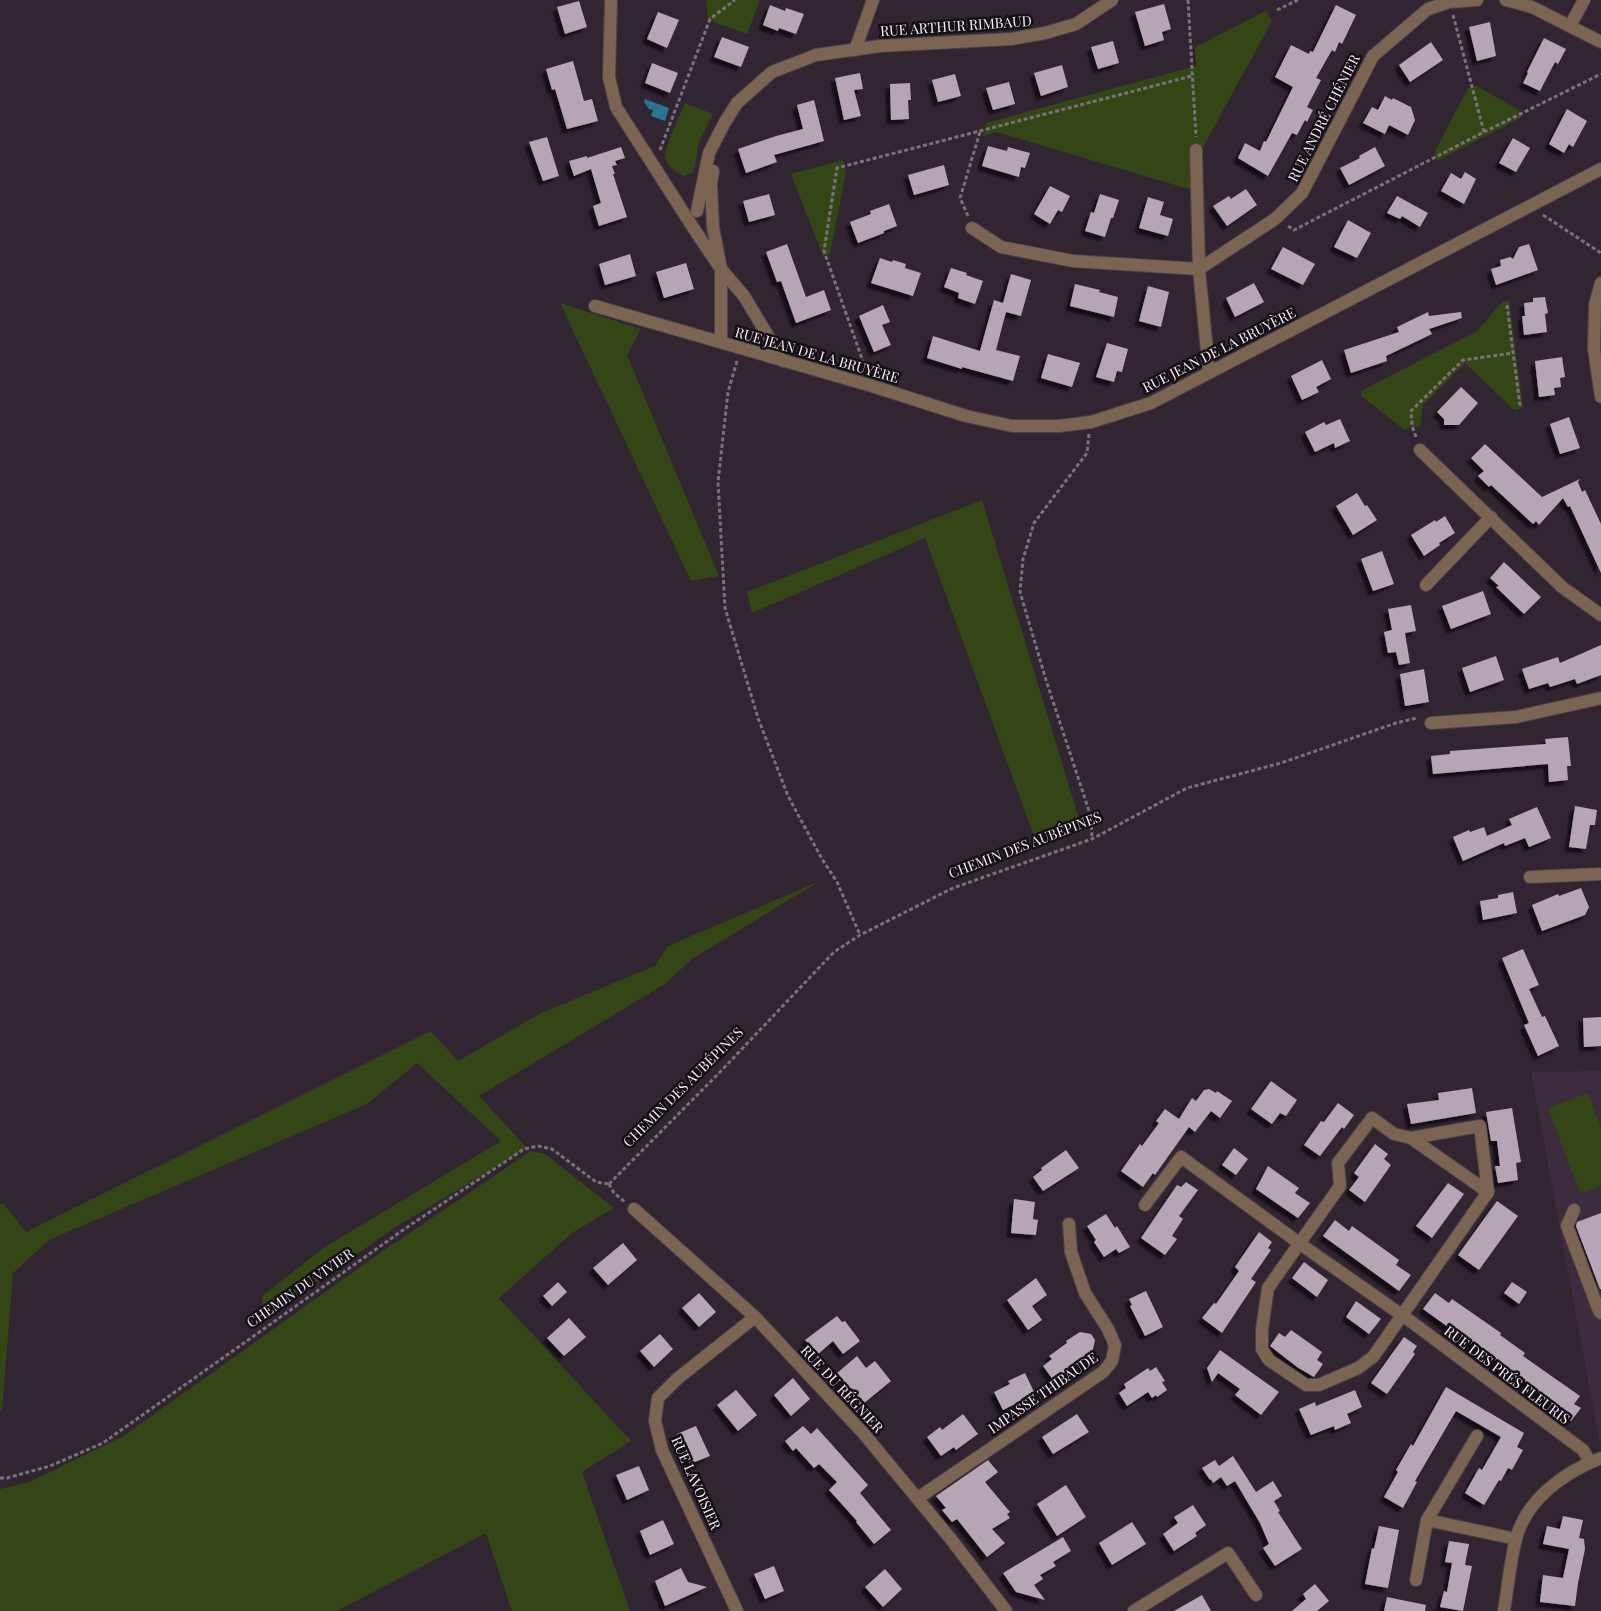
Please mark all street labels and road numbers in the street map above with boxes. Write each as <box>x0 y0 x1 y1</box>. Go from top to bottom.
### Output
street label: RUE ARTHUR RIMBAUD <box>880 11 1032 40</box>
street label: RUE ANDRÉ CHÉNIER <box>1283 50 1364 185</box>
street label: RUE JEAN DE LA BRUYÈRE <box>1139 303 1299 397</box>
street label: RUE JEAN DE LA BRUYÈRE <box>733 322 901 387</box>
street label: CHEMIN DES AUBÉPINES <box>946 807 1104 883</box>
street label: CHEMIN DES AUBÉPINES <box>618 1022 747 1151</box>
street label: CHEMIN DU VIVIER <box>242 1243 358 1332</box>
street label: RUE DES PRÉS FLEURIS <box>1441 1321 1574 1428</box>
street label: RUE DU RÉGNIER <box>797 1341 889 1437</box>
street label: IMPASSE THIBAUDE <box>984 1348 1101 1438</box>
street label: RUE LAVOISIER <box>667 1433 726 1533</box>

